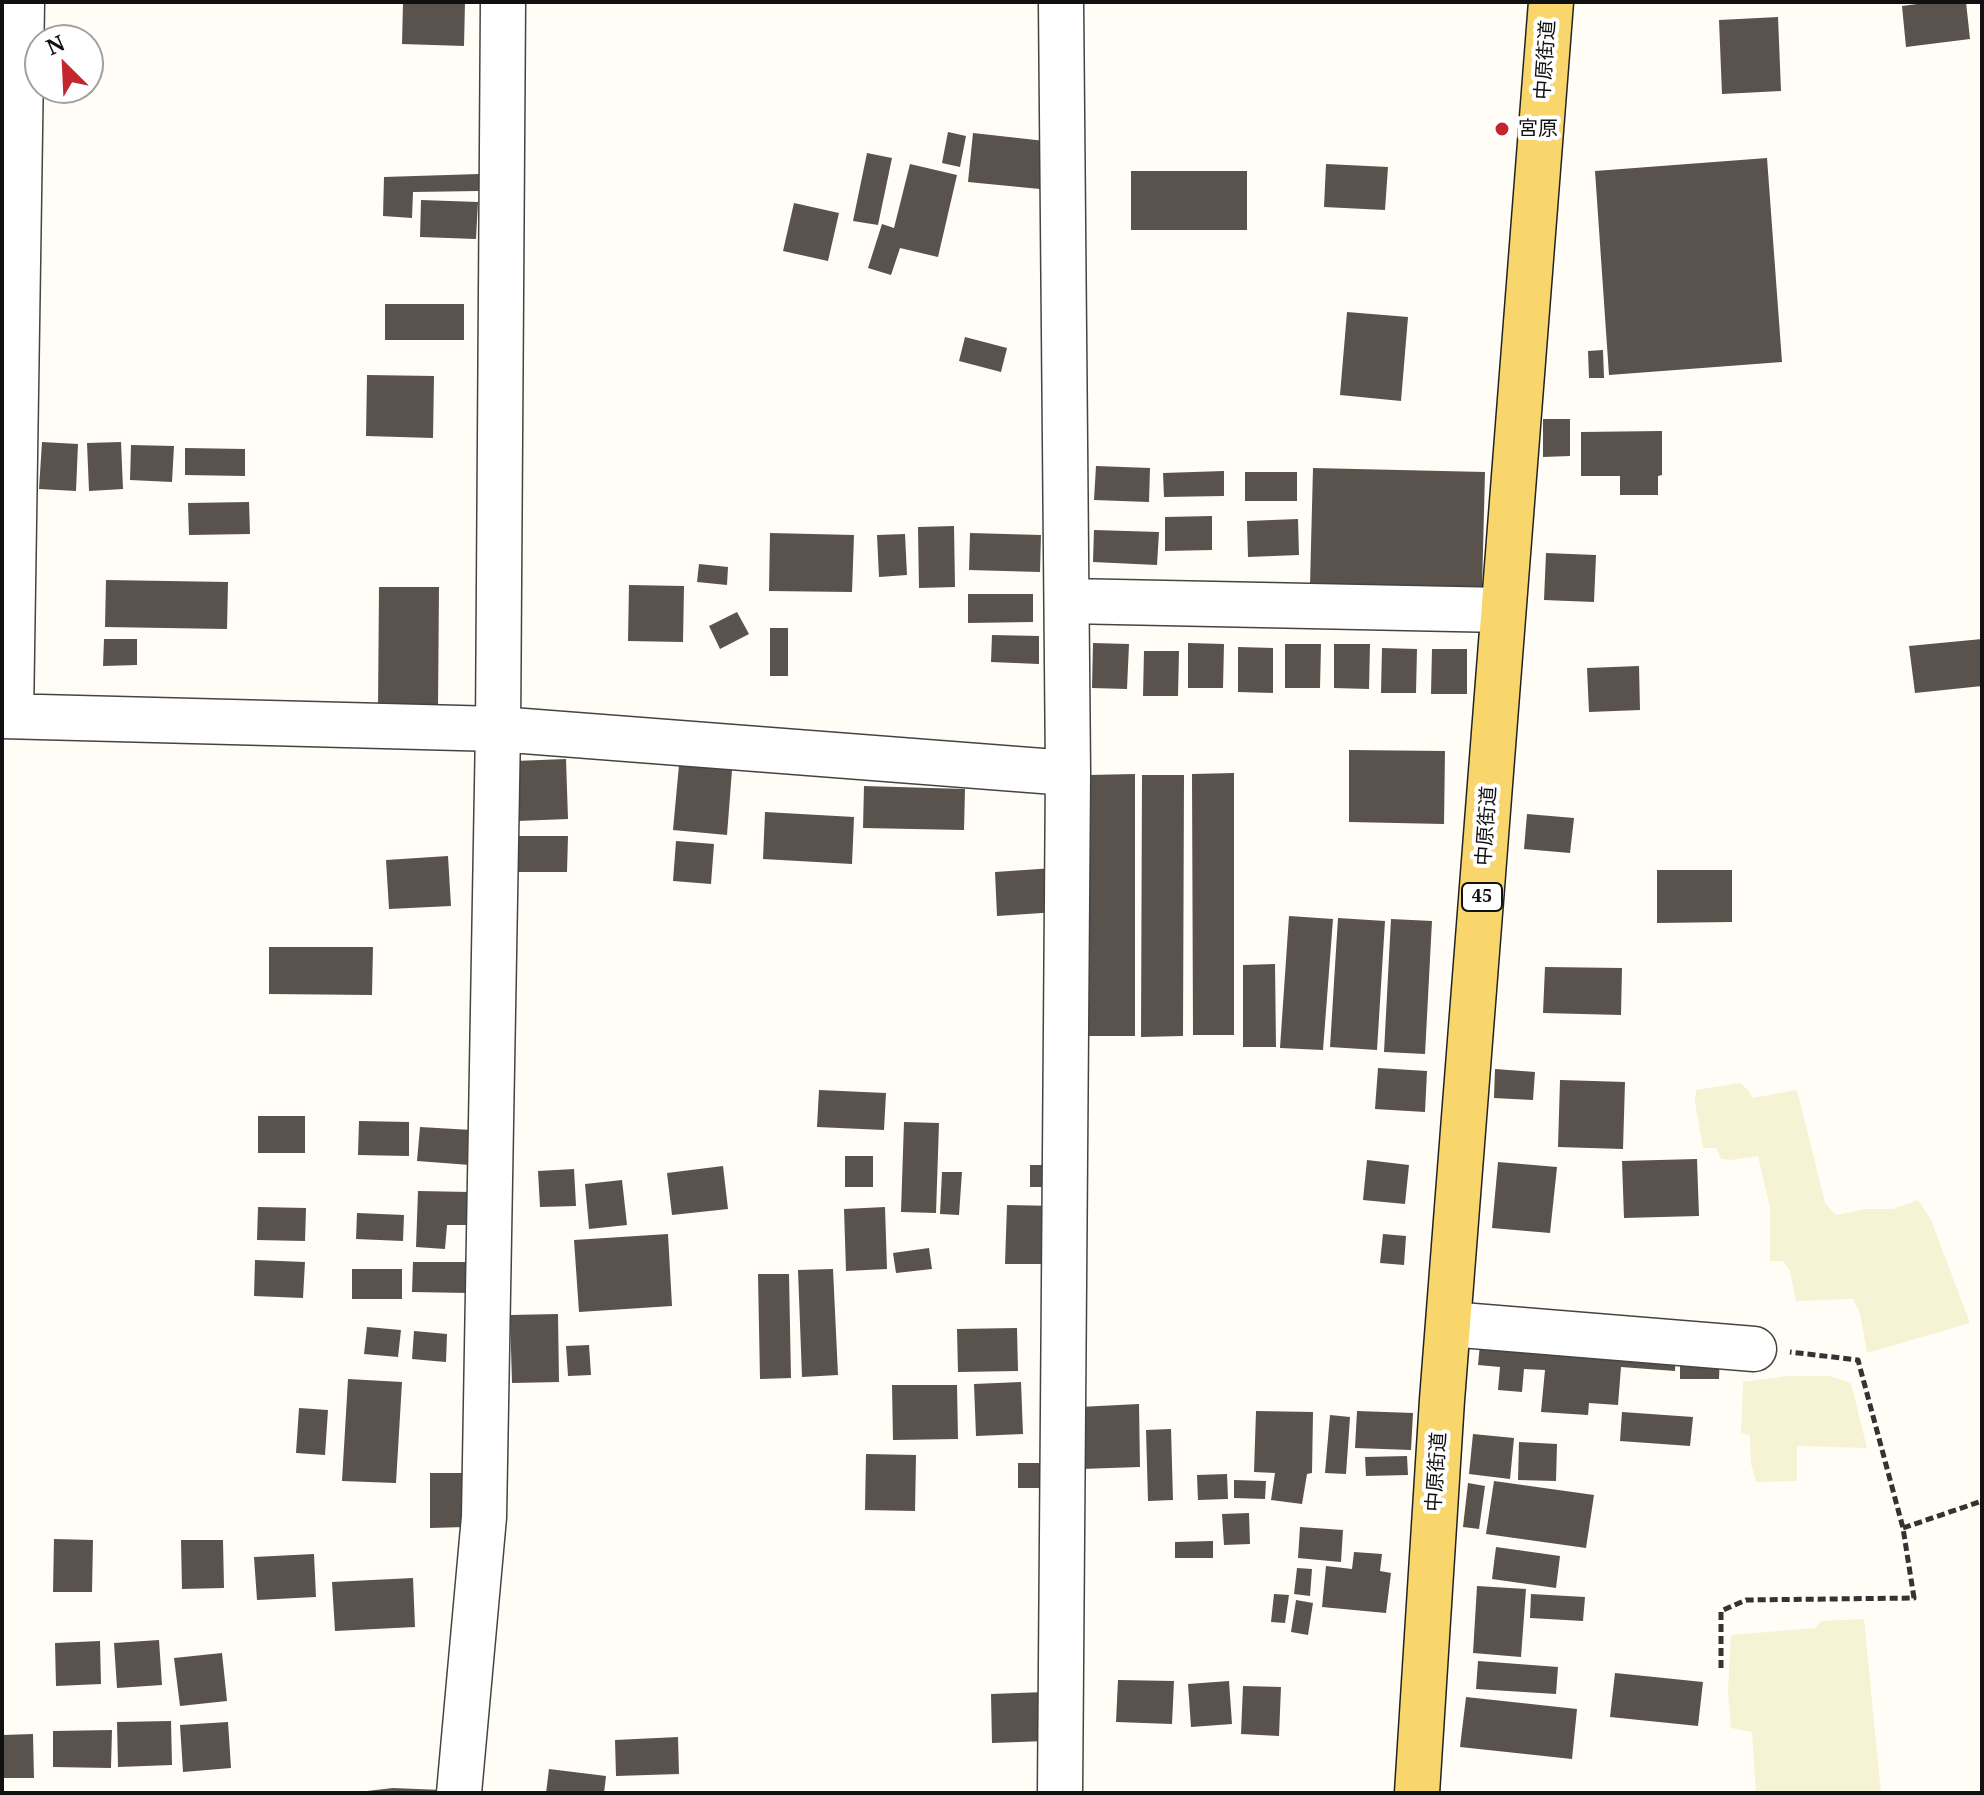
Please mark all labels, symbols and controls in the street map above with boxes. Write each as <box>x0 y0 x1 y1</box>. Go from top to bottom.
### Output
street label: 中原街道 <box>1531 19 1561 101</box>
north arrow <box>24 24 104 104</box>
text: N <box>41 27 69 61</box>
place label: 宮原 <box>1518 117 1558 141</box>
marker: 宮原 <box>1493 120 1511 138</box>
street label: 中原街道 <box>1472 785 1502 867</box>
road number: 45 <box>1462 883 1502 911</box>
street label: 中原街道 <box>1422 1431 1452 1513</box>

